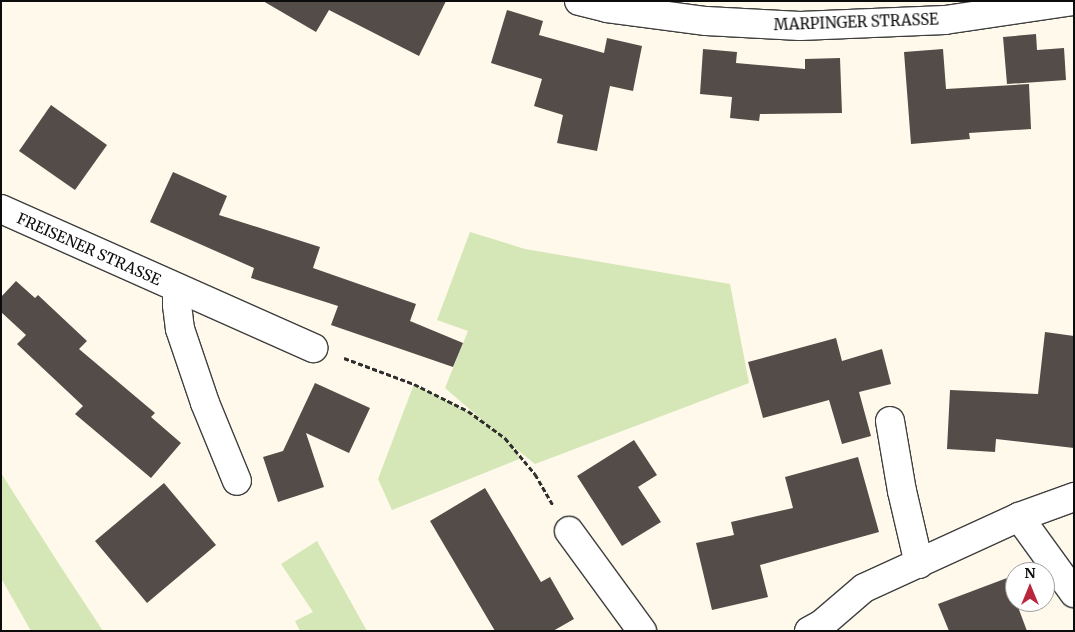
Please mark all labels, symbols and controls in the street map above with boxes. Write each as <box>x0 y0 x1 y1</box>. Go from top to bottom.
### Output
street label: MARPINGER STRASSE <box>773 10 939 34</box>
street label: FREISENER STRASSE <box>14 209 164 289</box>
north arrow <box>1005 562 1055 612</box>
text: N <box>1024 564 1036 582</box>

